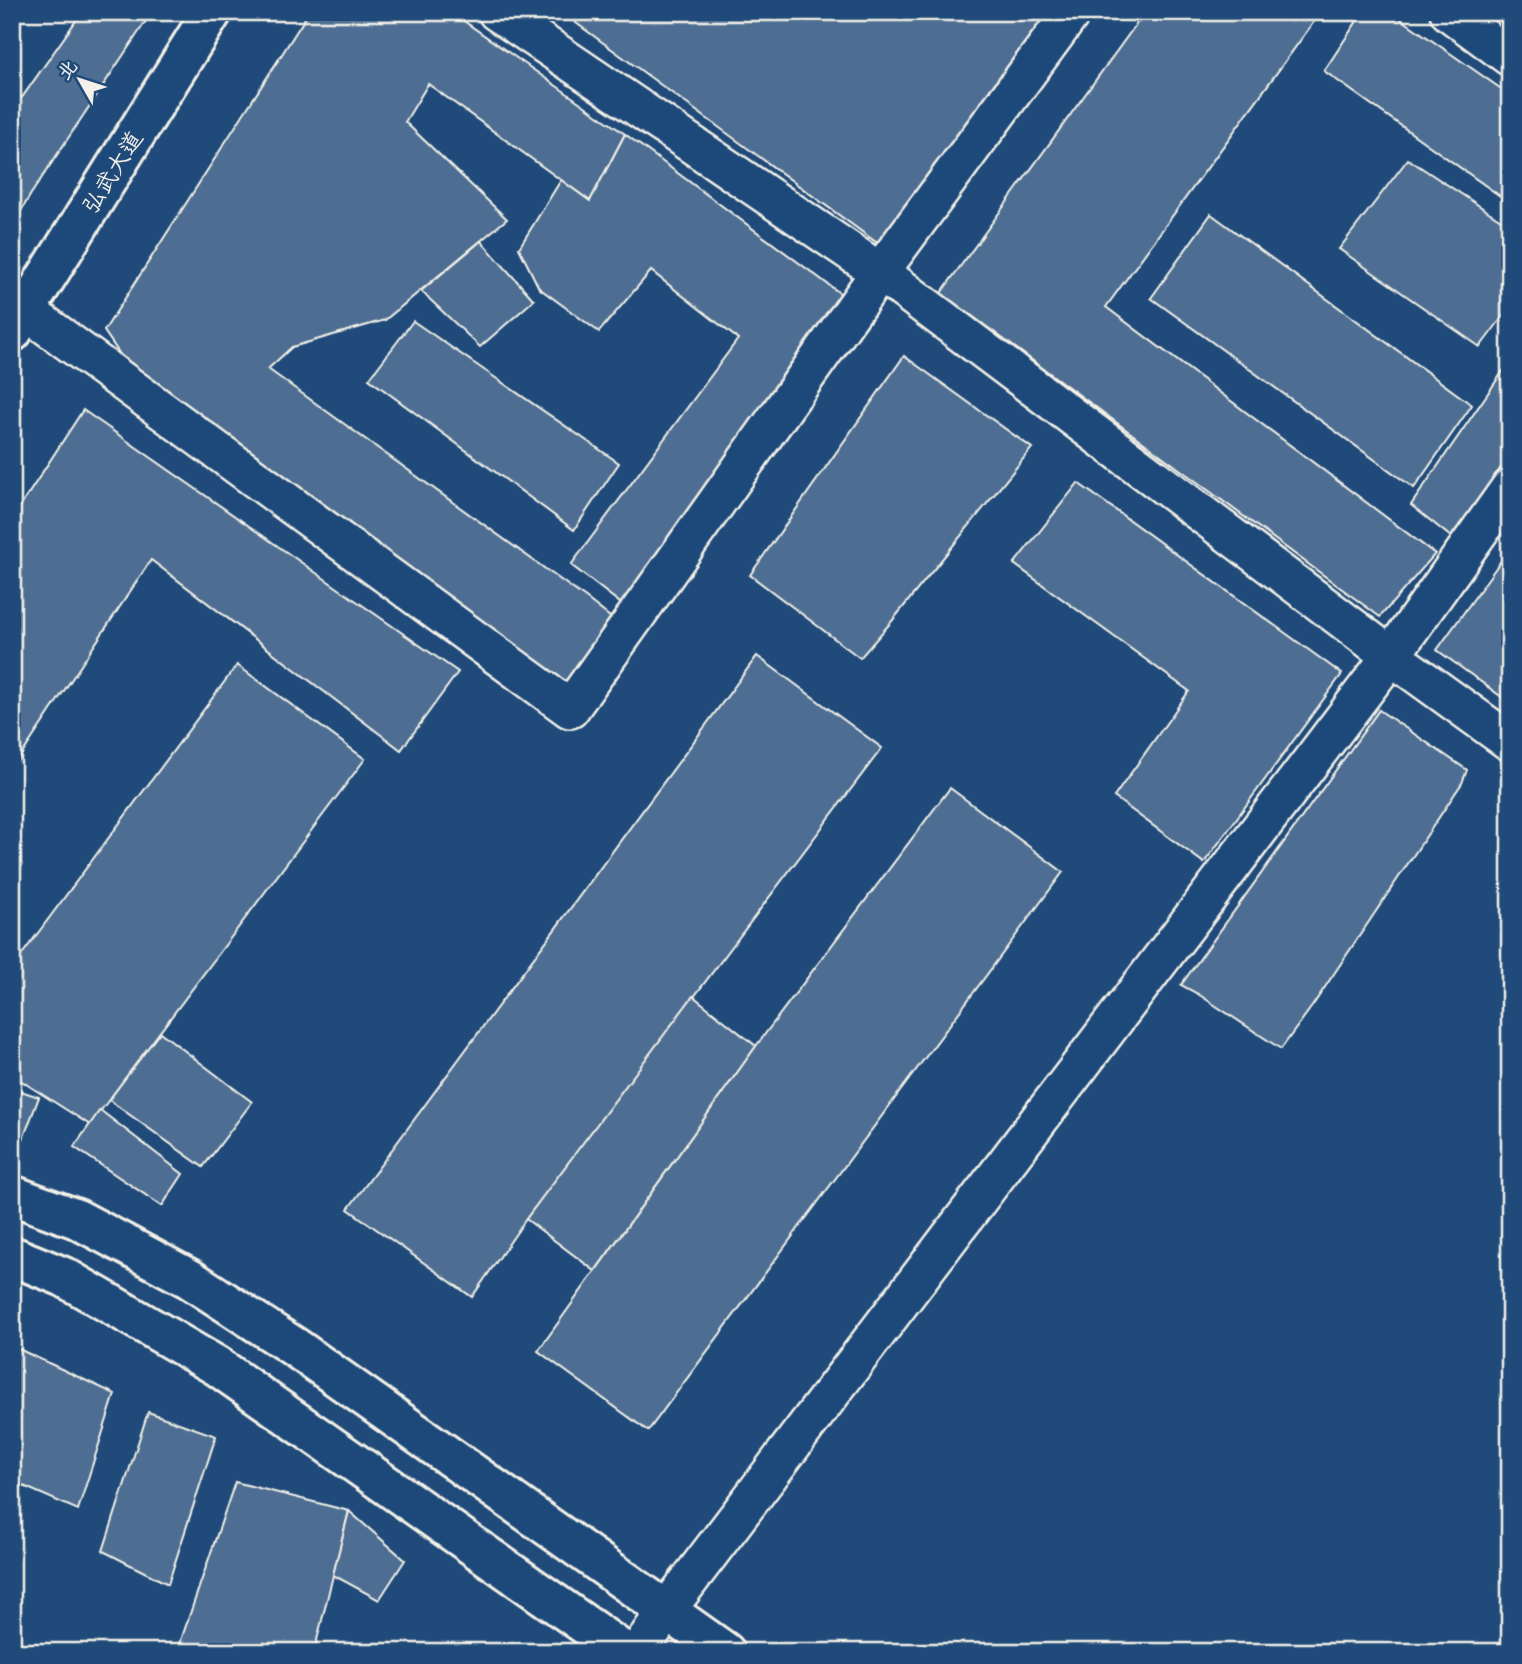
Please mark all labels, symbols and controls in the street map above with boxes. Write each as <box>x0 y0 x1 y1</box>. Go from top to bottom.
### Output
north arrow <box>46 46 116 116</box>
text: 北 <box>52 55 82 84</box>
street label: 弘武大道 <box>76 126 148 218</box>

